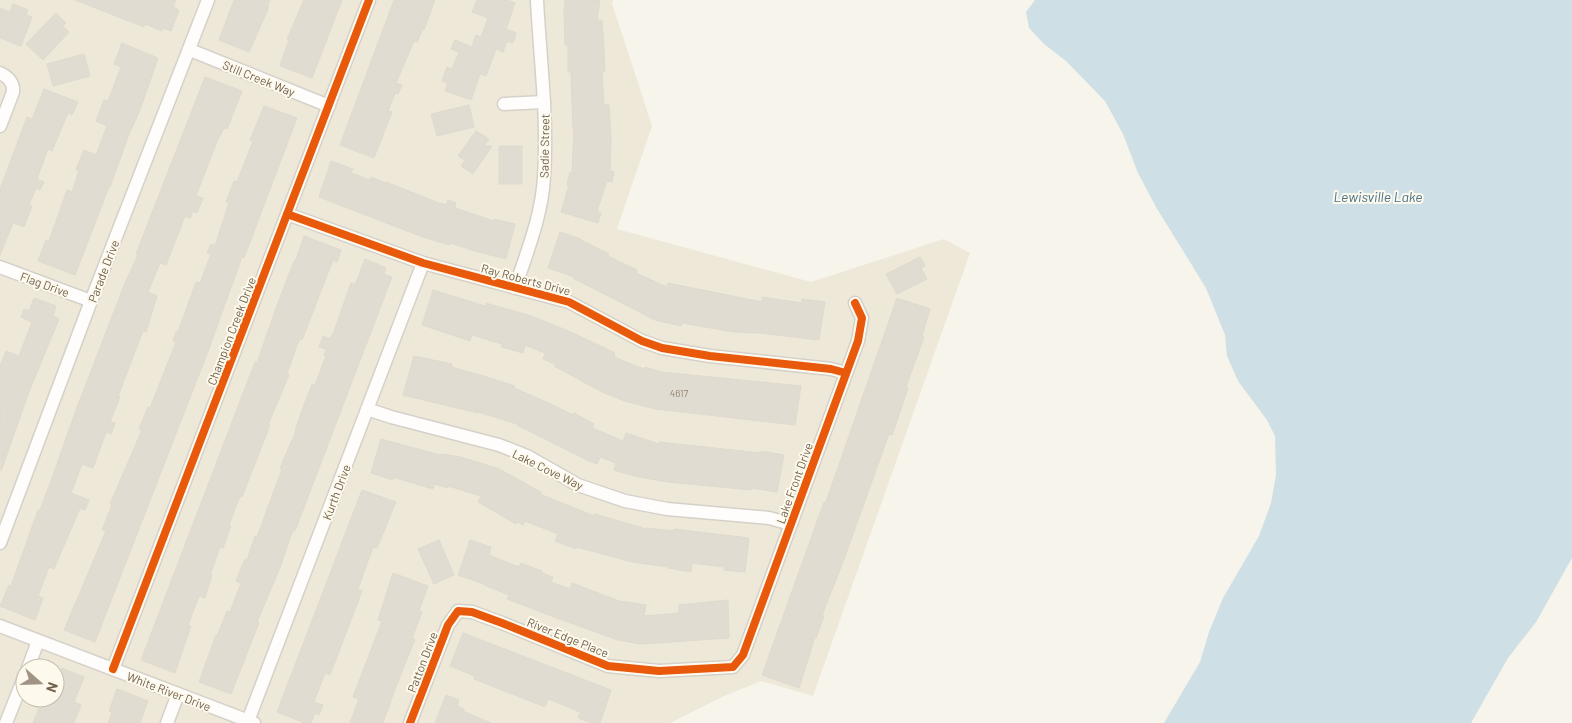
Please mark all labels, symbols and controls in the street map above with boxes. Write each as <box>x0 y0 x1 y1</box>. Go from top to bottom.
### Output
street label: Still Creek Way <box>221 57 298 99</box>
street label: Sadie Street <box>536 114 552 178</box>
water label: Lewisville Lake <box>1333 188 1423 205</box>
street label: Parade Drive <box>85 238 121 304</box>
street label: Ray Roberts Drive <box>480 260 572 298</box>
street label: Flag Drive <box>19 269 71 299</box>
street label: Champion Creek Drive <box>204 275 258 387</box>
house number: 4617 <box>670 387 689 399</box>
street label: Lake Front Drive <box>773 441 815 525</box>
street label: Lake Cove Way <box>510 446 586 492</box>
street label: Kurth Drive <box>319 462 353 522</box>
street label: River Edge Place <box>525 614 611 660</box>
street label: Patton Drive <box>404 630 440 694</box>
north arrow <box>15 658 65 708</box>
street label: White River Drive <box>125 669 213 713</box>
text: N <box>43 680 62 695</box>

